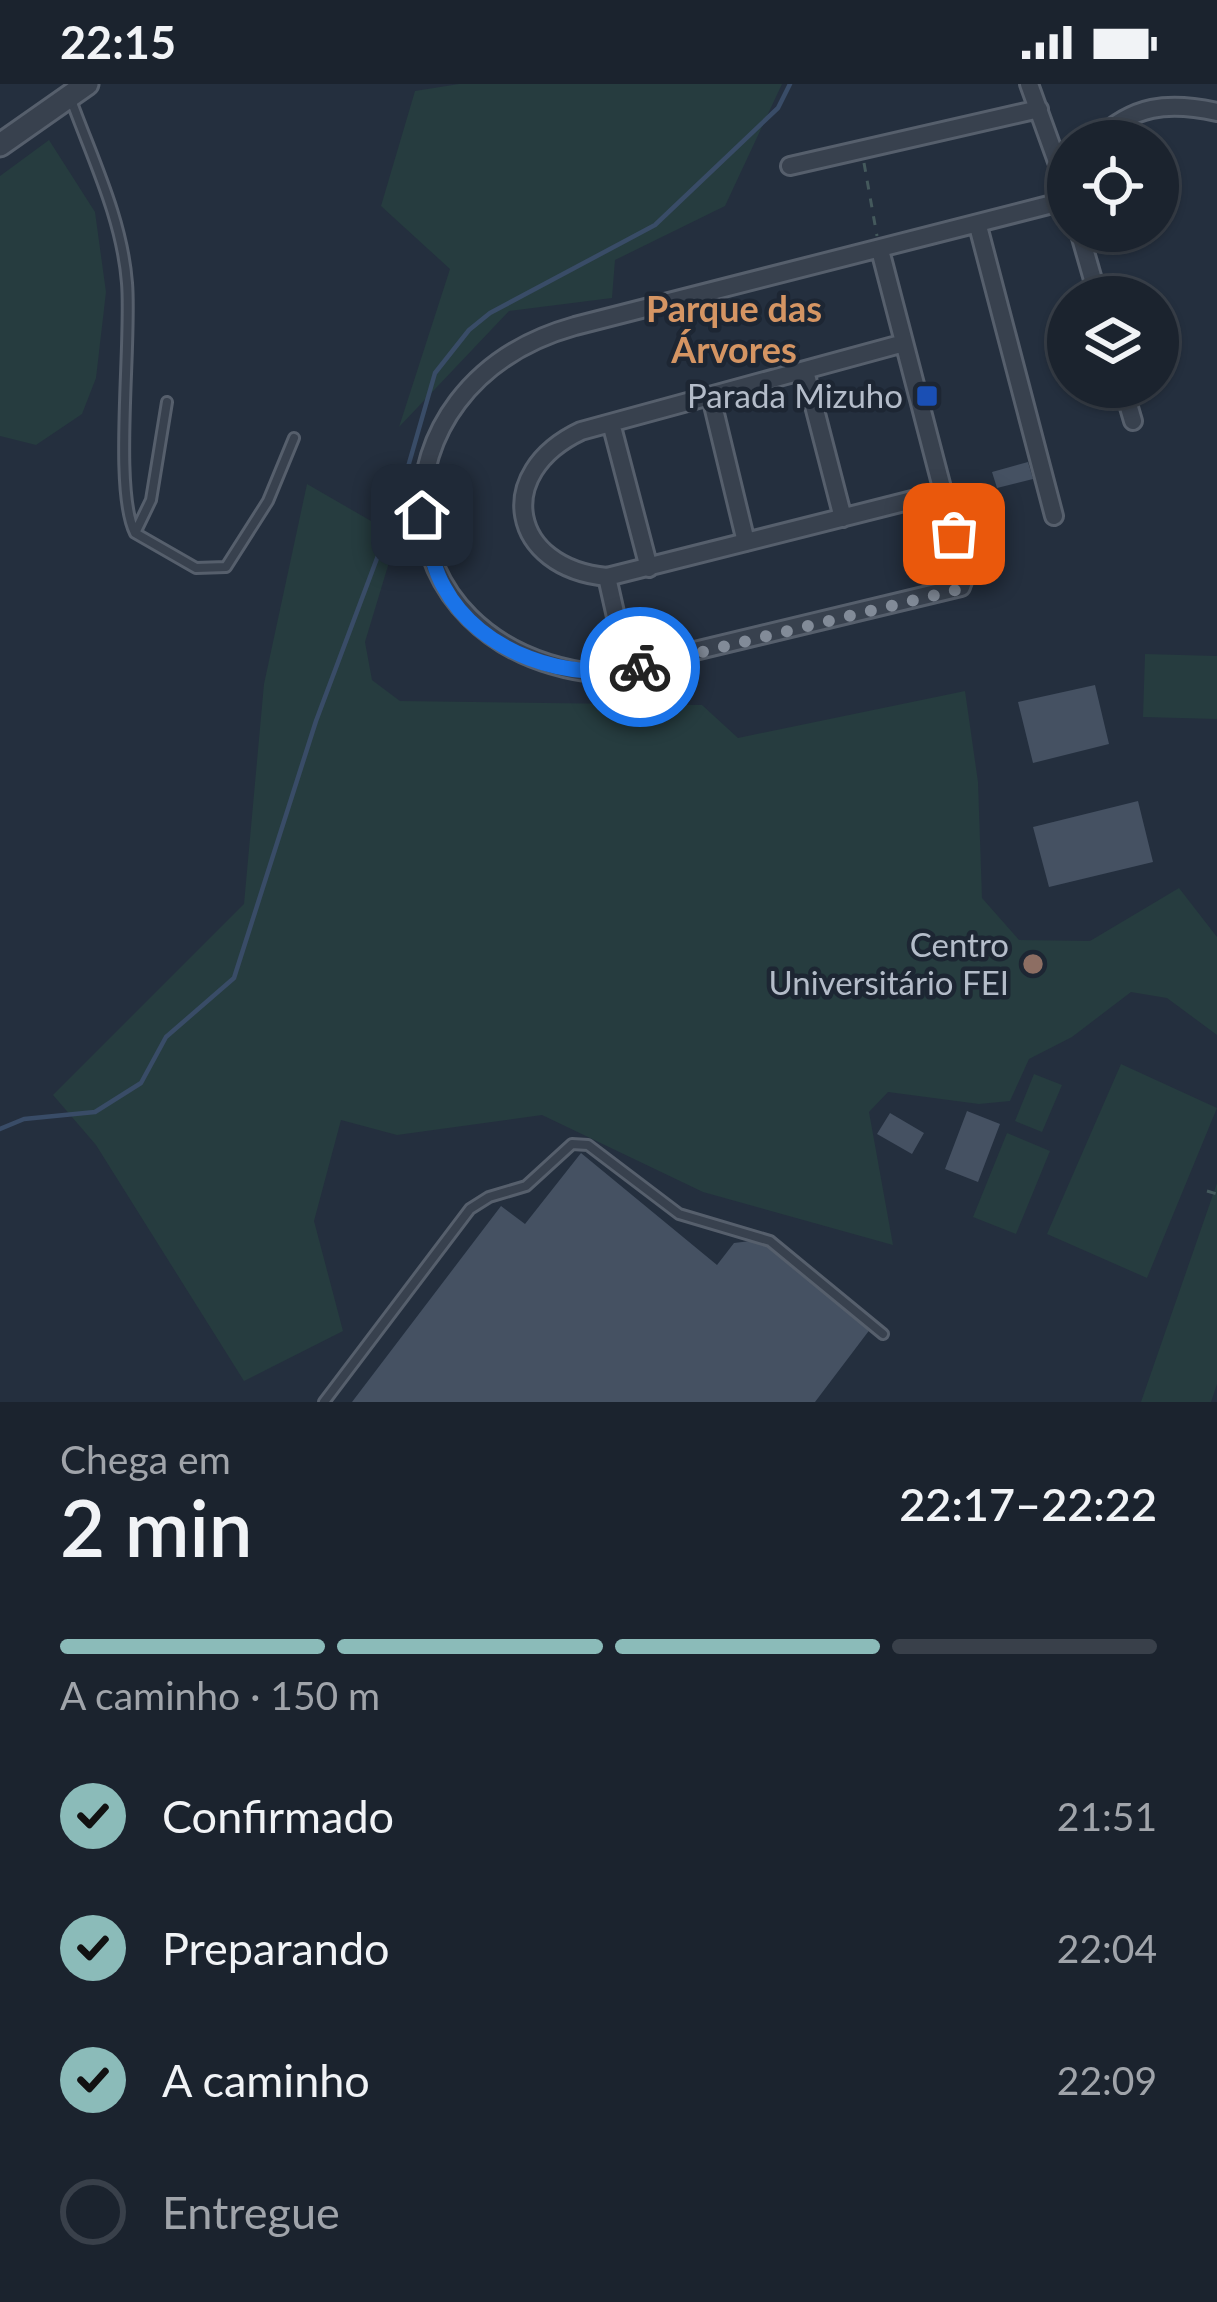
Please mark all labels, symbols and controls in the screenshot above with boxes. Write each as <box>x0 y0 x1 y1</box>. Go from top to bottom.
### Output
text: 22:15 <box>60 15 176 69</box>
map controls <box>1047 120 1179 408</box>
button: locate <box>1047 120 1179 252</box>
button: layers <box>1047 276 1179 408</box>
district label: Parque das Árvores <box>646 286 822 371</box>
place label: Parada Mizuho <box>687 375 903 415</box>
marker: Parada Mizuho <box>914 383 940 409</box>
pin <box>371 464 473 566</box>
icon: home <box>389 482 455 548</box>
pin <box>903 483 1005 585</box>
icon: bag <box>921 501 987 567</box>
courier <box>580 607 700 727</box>
icon: bike <box>607 634 673 700</box>
place label: Centro Universitário FEI <box>768 924 1009 1002</box>
marker: Centro Universitário FEI <box>1020 951 1046 977</box>
text: Chega em <box>60 1436 231 1482</box>
text: 22:17–22:22 <box>899 1477 1157 1531</box>
text: 2 min <box>60 1480 253 1574</box>
text: A caminho · 150 m <box>60 1672 380 1718</box>
icon: check <box>60 1783 126 1849</box>
text: Confirmado <box>162 1789 394 1843</box>
text: 21:51 <box>1057 1793 1157 1839</box>
icon: check <box>60 1915 126 1981</box>
text: Preparando <box>162 1921 390 1975</box>
text: 22:04 <box>1057 1925 1157 1971</box>
icon: check <box>60 2047 126 2113</box>
text: A caminho <box>162 2053 370 2107</box>
text: 22:09 <box>1057 2057 1157 2103</box>
text: Entregue <box>162 2185 340 2239</box>

